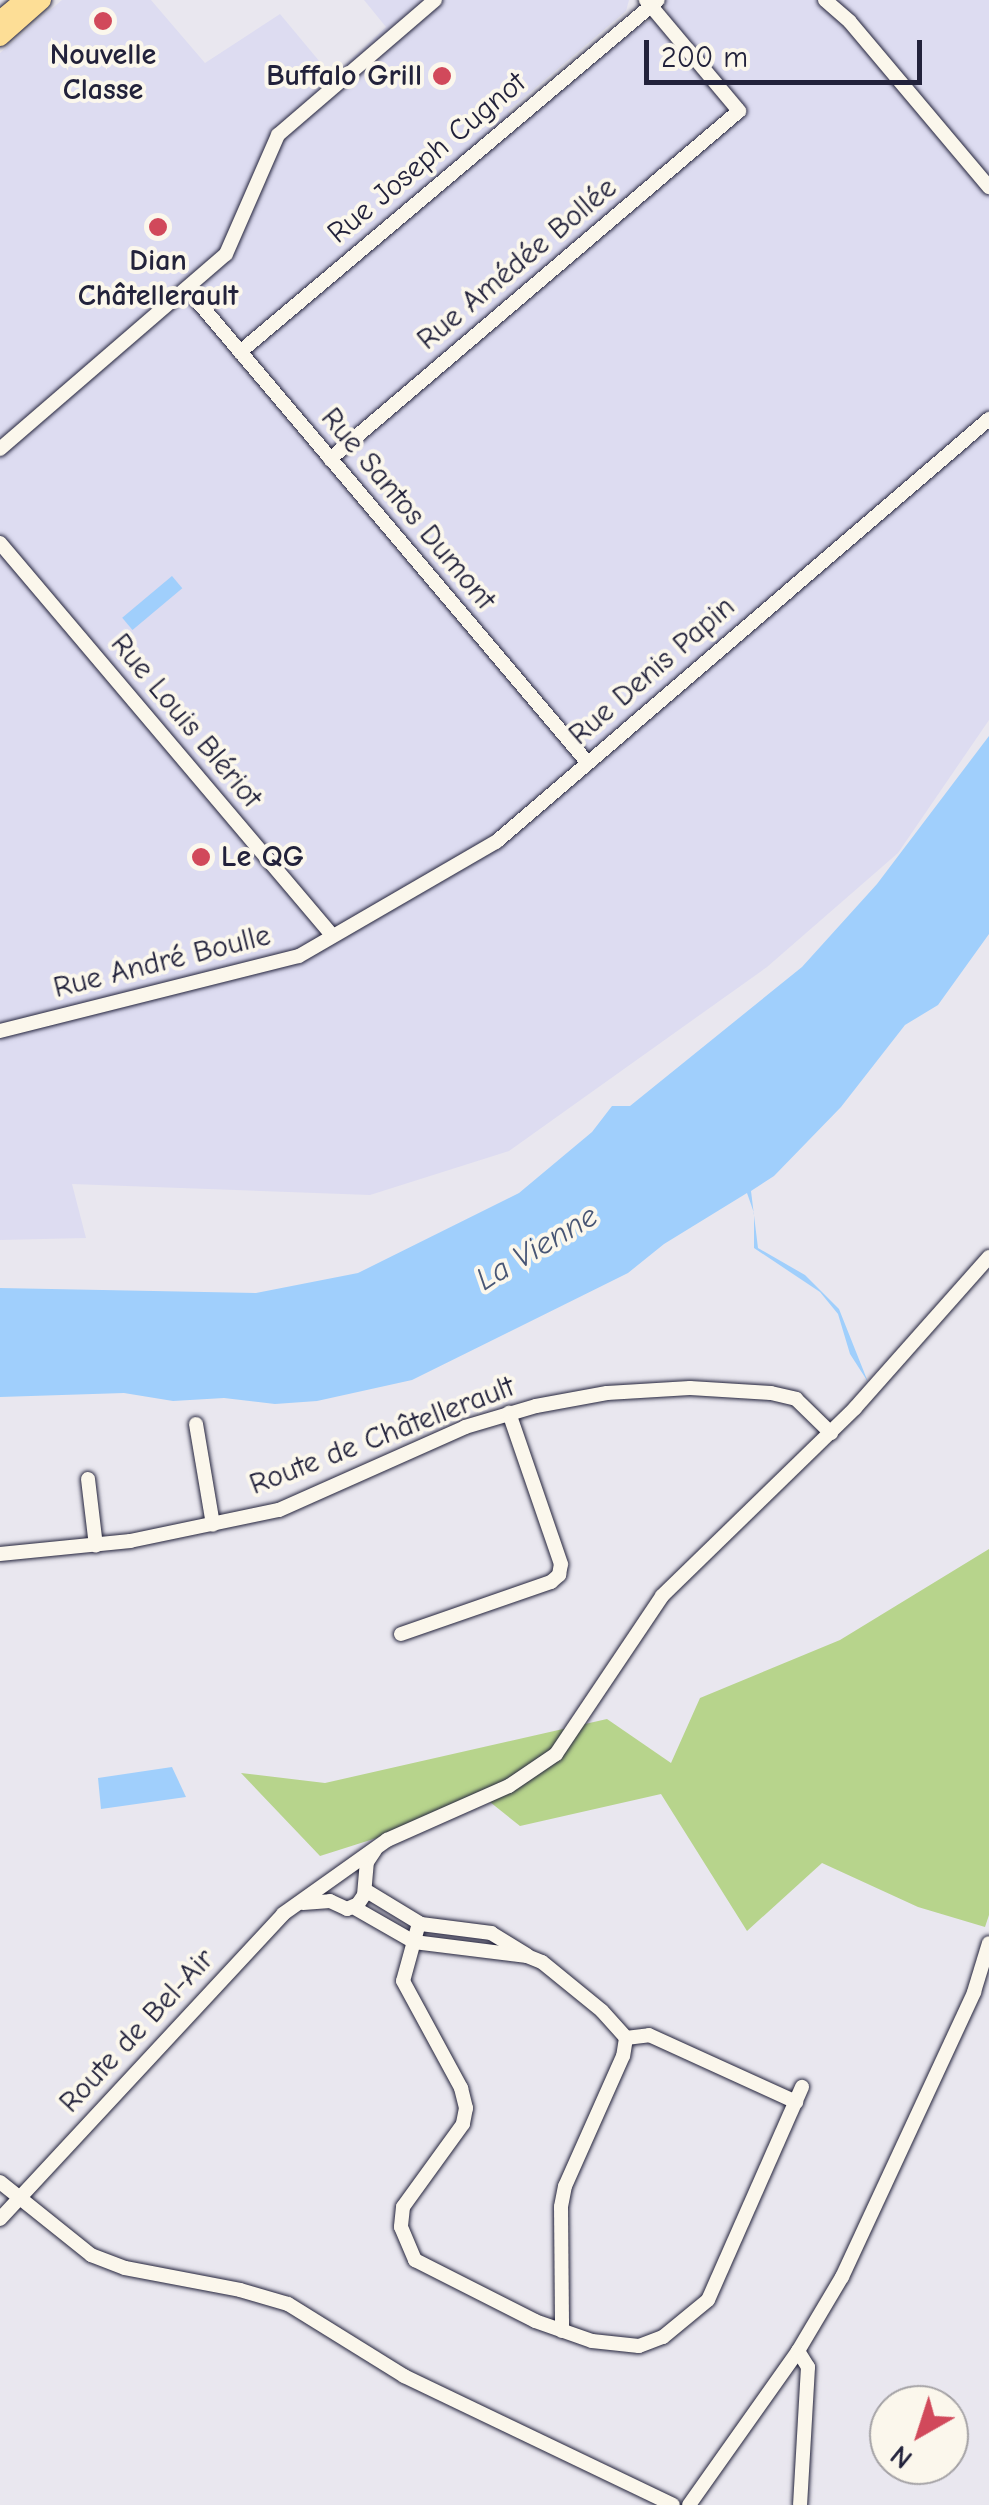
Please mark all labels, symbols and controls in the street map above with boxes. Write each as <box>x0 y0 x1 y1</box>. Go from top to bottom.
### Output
marker: Nouvelle Classe <box>92 10 114 32</box>
scale bar <box>649 20 926 82</box>
place label: Nouvelle Classe <box>50 37 156 108</box>
text: 200 m <box>661 40 748 75</box>
place label: Buffalo Grill <box>266 58 422 94</box>
street label: Rue Joseph Cugnot <box>321 65 533 251</box>
marker: Buffalo Grill <box>431 65 453 87</box>
street label: Rue Amédée Bollée <box>410 170 624 358</box>
marker: Dian Châtellerault <box>147 216 169 238</box>
place label: Dian Châtellerault <box>78 243 238 314</box>
street label: Rue Santos Dumont <box>313 401 503 617</box>
street label: Rue Denis Papin <box>562 589 742 753</box>
street label: Rue Louis Blériot <box>103 627 269 815</box>
place label: Le QG <box>221 839 304 875</box>
marker: Le QG <box>190 846 212 868</box>
street label: Rue André Boulle <box>50 918 274 1006</box>
water label: La Vienne <box>469 1197 605 1299</box>
street label: Route de Châtellerault <box>245 1369 519 1503</box>
street label: Route de Bel-Air <box>52 1942 222 2120</box>
north arrow <box>869 2385 969 2485</box>
text: N <box>884 2439 919 2475</box>

